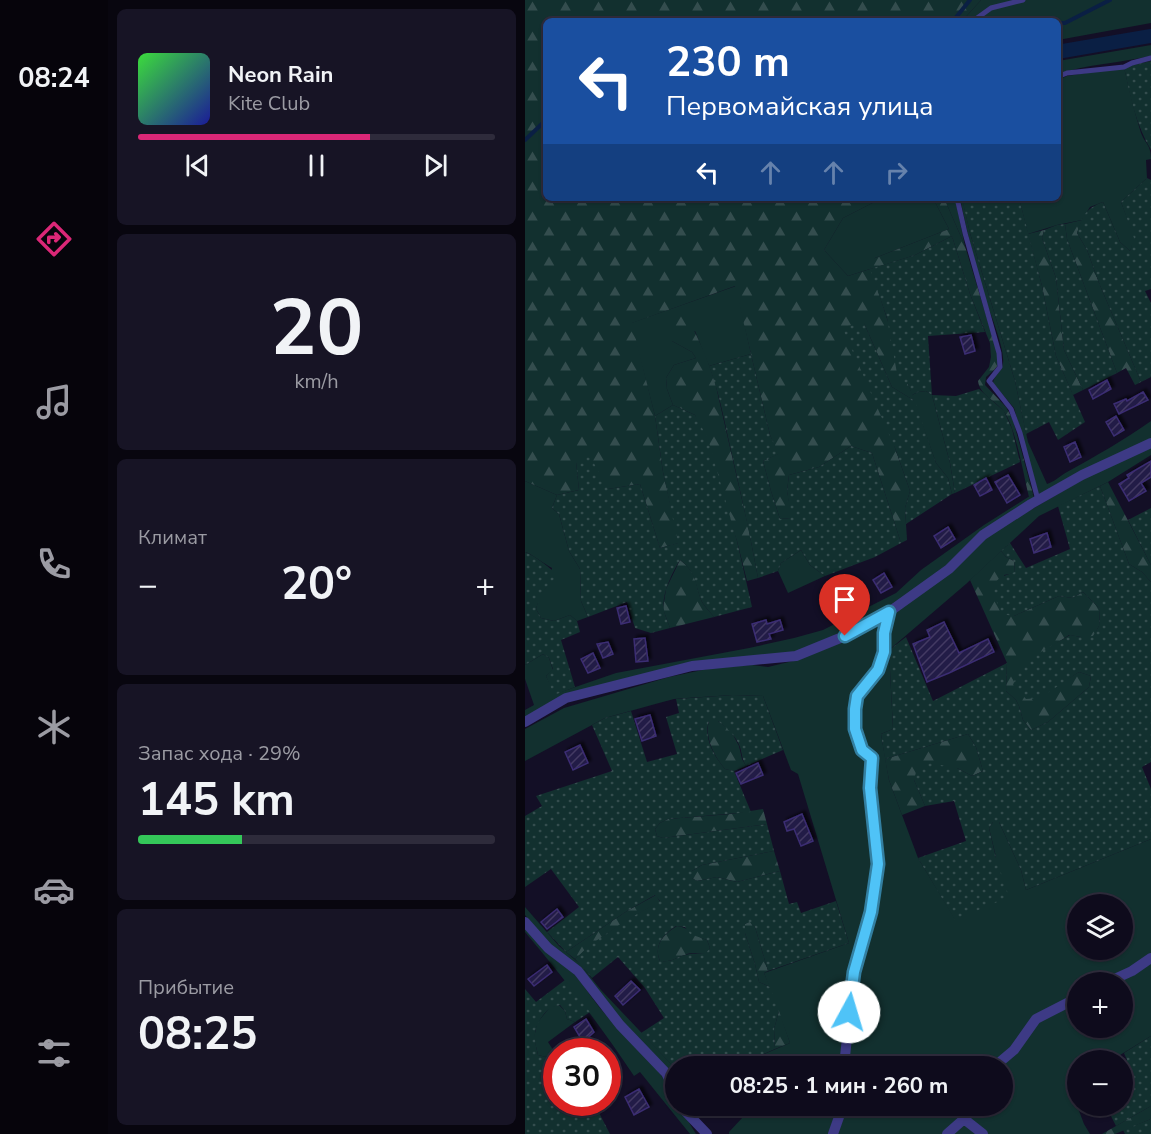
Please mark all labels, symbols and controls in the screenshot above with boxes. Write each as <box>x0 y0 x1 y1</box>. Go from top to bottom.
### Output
text: 230 m <box>666 34 790 91</box>
icon: left <box>567 42 645 120</box>
text: 08:24 <box>18 60 90 97</box>
text: Neon Rain <box>228 60 333 90</box>
text: Первомайская улица <box>666 88 934 125</box>
text: Kite Club <box>228 90 310 117</box>
icon: previous <box>181 149 214 182</box>
icon: pause <box>300 149 333 182</box>
icon: next <box>419 149 452 182</box>
icon: left <box>691 156 724 189</box>
icon: ahead <box>754 156 787 189</box>
icon: ahead <box>817 156 850 189</box>
icon: right <box>880 156 913 189</box>
icon: directions <box>33 218 75 260</box>
text: 20 <box>270 275 363 382</box>
text: km/h <box>294 368 339 395</box>
icon: music <box>33 381 75 423</box>
text: Климат <box>138 524 207 551</box>
icon: phone <box>33 543 75 585</box>
text: 20° <box>281 554 352 615</box>
text: − <box>138 563 158 608</box>
text: + <box>475 563 495 608</box>
pin <box>819 574 870 636</box>
icon: arrive <box>828 583 861 616</box>
icon: climate <box>33 706 75 748</box>
text: Запас хода · 29% <box>138 740 301 767</box>
text: 145 km <box>138 770 295 831</box>
icon: car <box>33 869 75 911</box>
map controls <box>1067 894 1133 1116</box>
button: layers <box>1067 894 1133 960</box>
button: + <box>1067 972 1133 1038</box>
text: Прибытие <box>138 974 234 1001</box>
position arrow <box>817 980 881 1044</box>
text: 08:25 <box>138 1004 257 1065</box>
icon: filters <box>33 1032 75 1074</box>
speed limit sign: 30 <box>543 1038 621 1116</box>
button: − <box>1067 1050 1133 1116</box>
text: 08:25 · 1 мин · 260 m <box>730 1071 948 1101</box>

